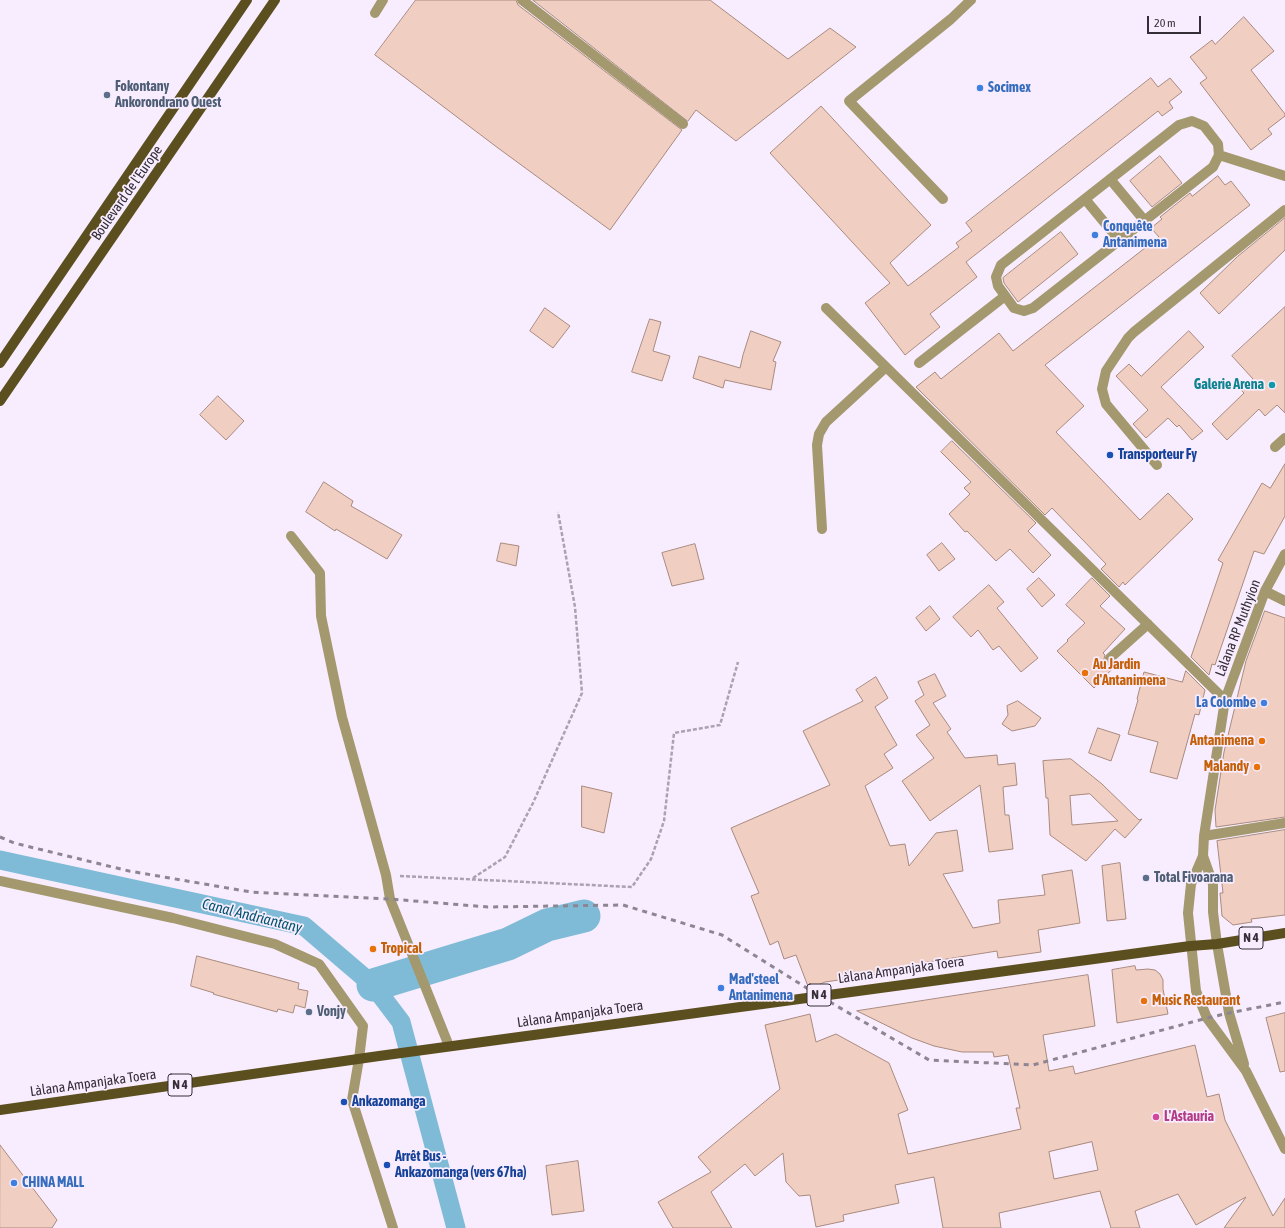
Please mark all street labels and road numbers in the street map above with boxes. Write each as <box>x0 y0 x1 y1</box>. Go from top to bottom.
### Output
street label: Boulevard de l'Europe <box>88 142 166 244</box>
street label: Làlana RP Muthyion <box>1212 577 1264 679</box>
road number: N 4 <box>1239 927 1263 949</box>
street label: Làlana Ampanjaka Toera <box>837 953 965 987</box>
road number: N 4 <box>807 984 831 1006</box>
street label: Làlana Ampanjaka Toera <box>516 997 644 1031</box>
street label: Làlana Ampanjaka Toera <box>29 1066 157 1100</box>
road number: N 4 <box>168 1074 192 1096</box>

